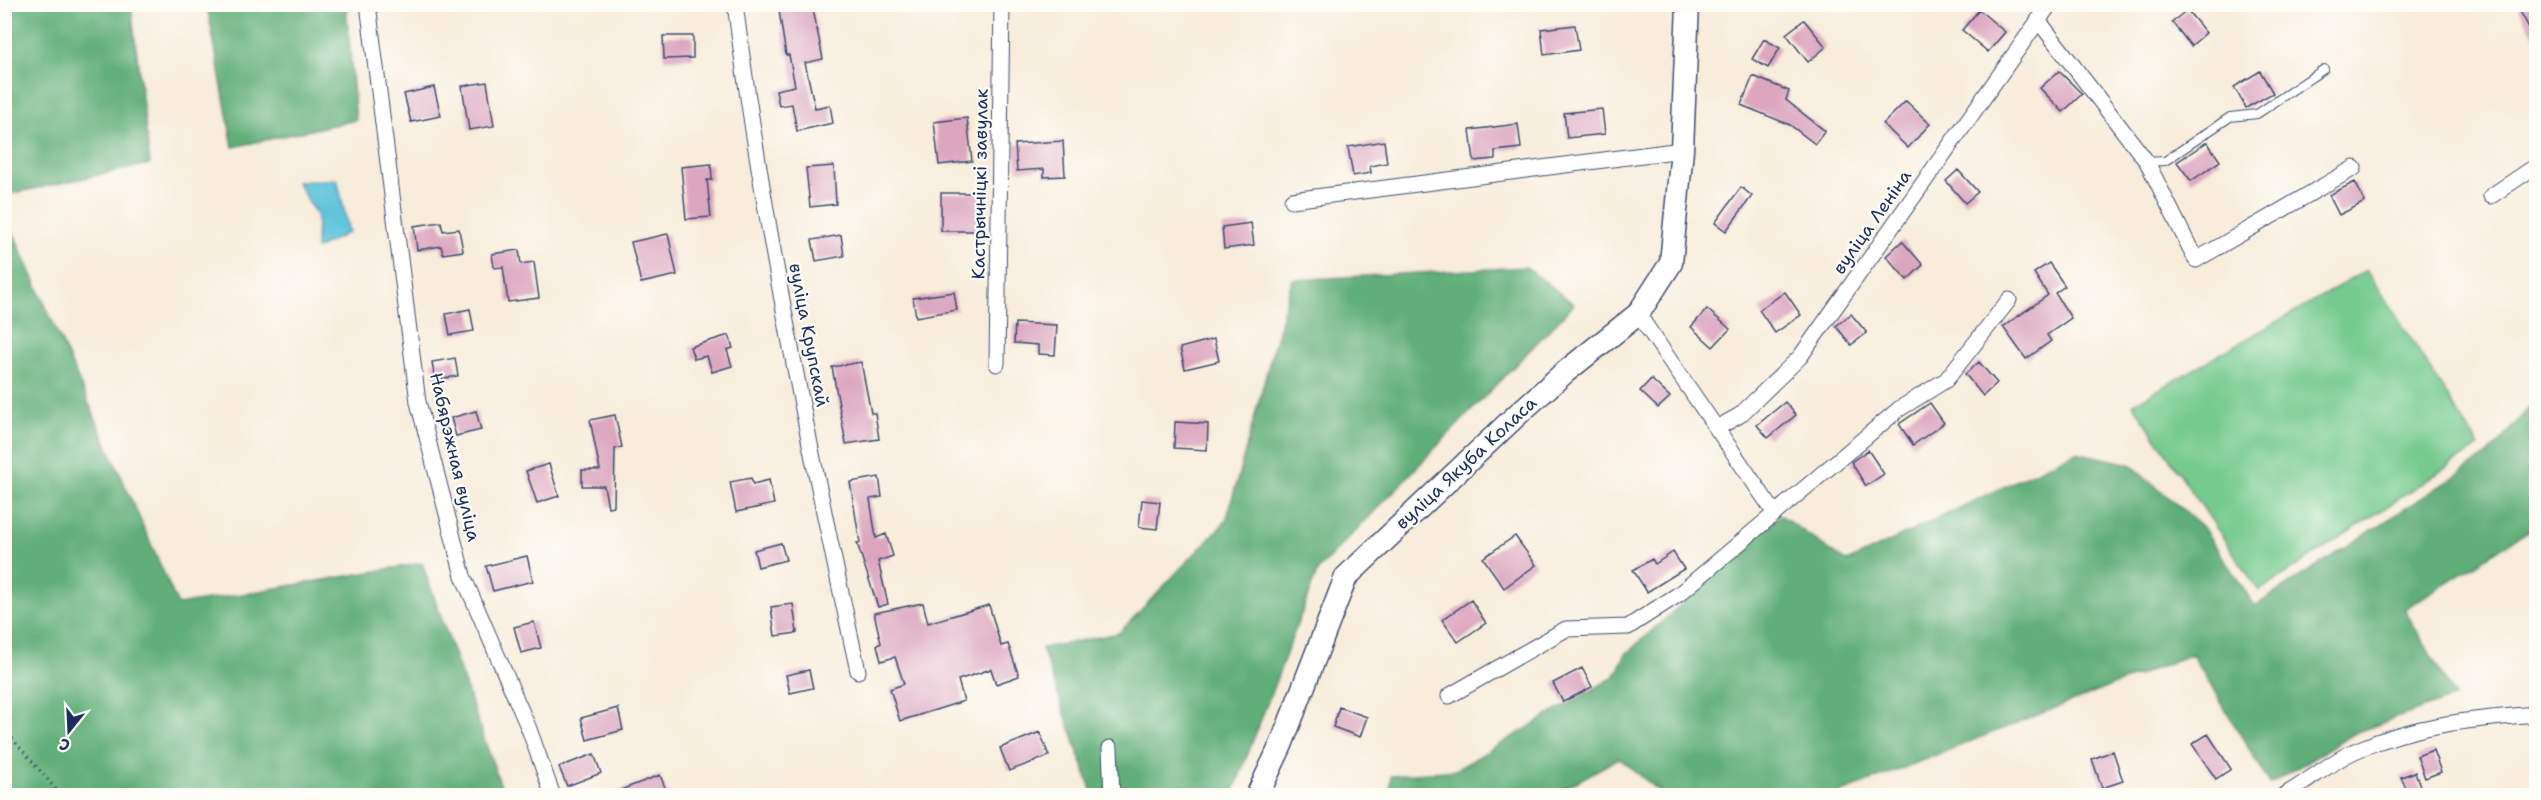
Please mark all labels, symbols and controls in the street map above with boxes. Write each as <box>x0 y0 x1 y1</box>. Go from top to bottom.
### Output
street label: Кастрычніцкі завулак <box>966 88 994 280</box>
street label: вуліца Леніна <box>1827 165 1917 279</box>
street label: вуліца Крупскай <box>783 261 835 409</box>
street label: Набярэжная вуліца <box>424 370 486 544</box>
street label: вуліца Якуба Коласа <box>1390 391 1542 535</box>
north arrow <box>39 701 99 761</box>
text: С <box>56 733 72 756</box>

